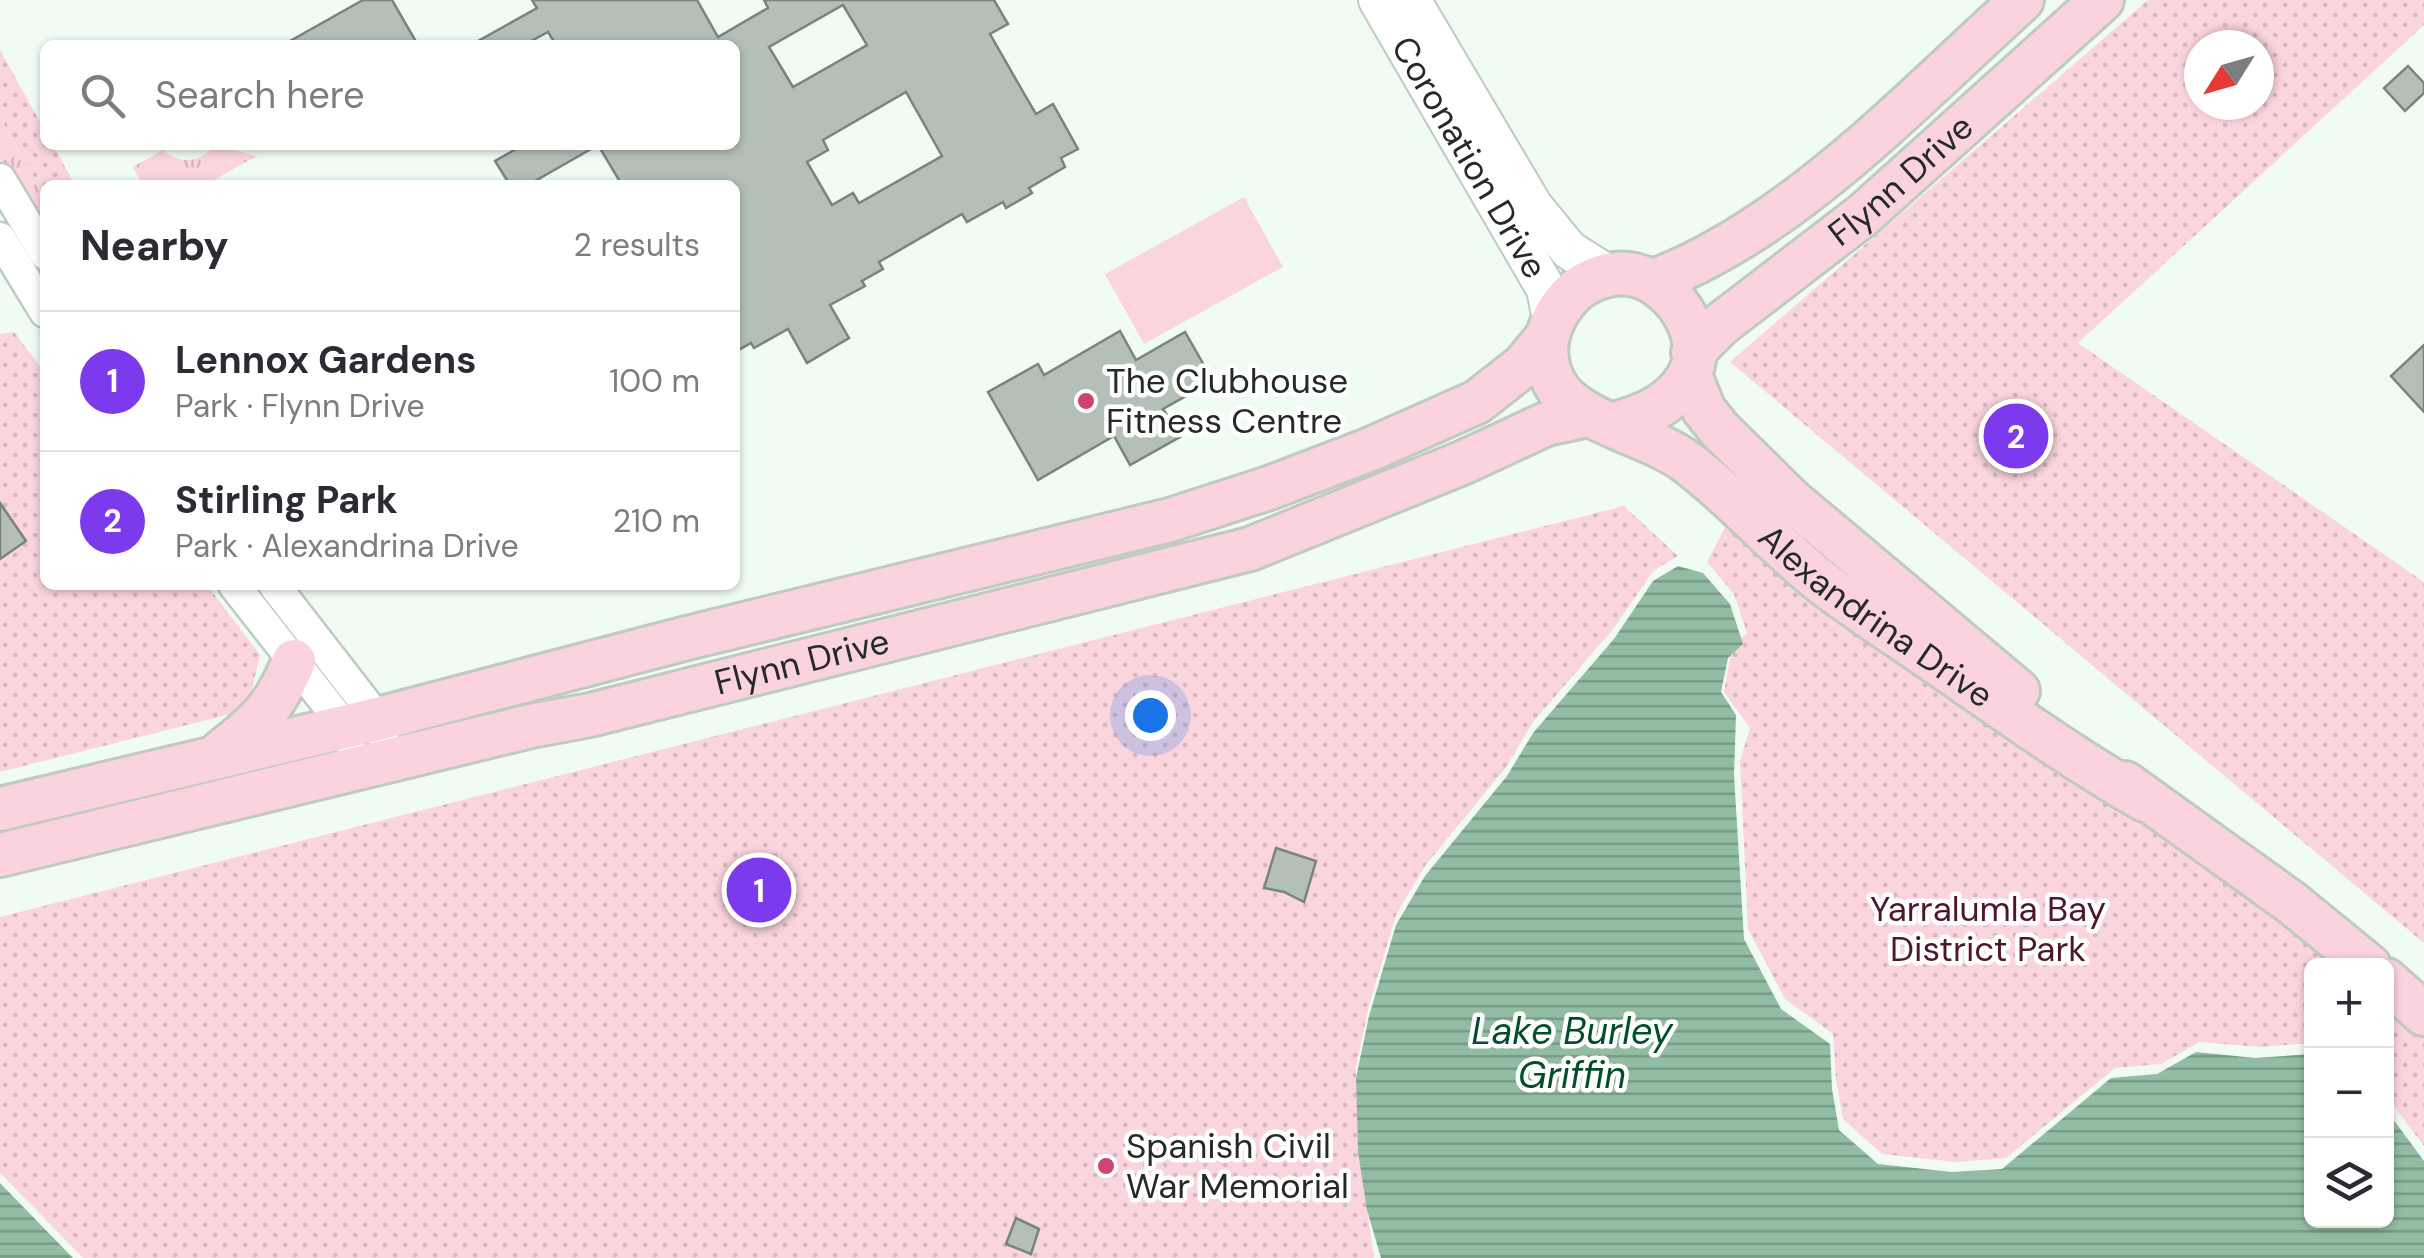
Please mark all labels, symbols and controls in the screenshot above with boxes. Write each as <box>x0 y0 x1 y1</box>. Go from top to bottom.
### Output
street label: Coronation Drive <box>1381 28 1558 287</box>
north arrow <box>2184 30 2274 120</box>
search box <box>40 40 740 150</box>
icon: search <box>75 68 130 123</box>
text: Search here <box>155 70 365 120</box>
street label: Flynn Drive <box>1819 104 1983 256</box>
text: Nearby <box>80 218 229 273</box>
text: 2 results <box>574 224 700 266</box>
text: Lennox Gardens <box>175 335 476 385</box>
place label: The Clubhouse Fitness Centre <box>1106 358 1348 444</box>
text: 1 <box>107 360 118 402</box>
text: 100 m <box>609 360 700 402</box>
text: Park · Flynn Drive <box>175 385 425 427</box>
marker: The Clubhouse Fitness Centre <box>1075 390 1097 412</box>
pin: 2 <box>1984 398 2048 474</box>
text: Stirling Park <box>175 475 398 525</box>
text: 2 <box>103 500 122 542</box>
text: 210 m <box>613 500 700 542</box>
street label: Alexandrina Drive <box>1748 514 2002 718</box>
text: Park · Alexandrina Drive <box>175 525 519 567</box>
street label: Flynn Drive <box>710 618 894 706</box>
your location <box>1125 690 1176 741</box>
pin: 1 <box>726 852 792 928</box>
park label: Yarralumla Bay District Park <box>1870 886 2106 972</box>
map controls <box>2304 958 2394 1228</box>
button: + <box>2304 958 2394 1048</box>
water label: Lake Burley Griffin <box>1471 1006 1674 1100</box>
button: − <box>2304 1048 2394 1138</box>
place label: Spanish Civil War Memorial <box>1126 1123 1349 1209</box>
button: layers <box>2304 1138 2394 1228</box>
marker: Spanish Civil War Memorial <box>1095 1155 1117 1177</box>

